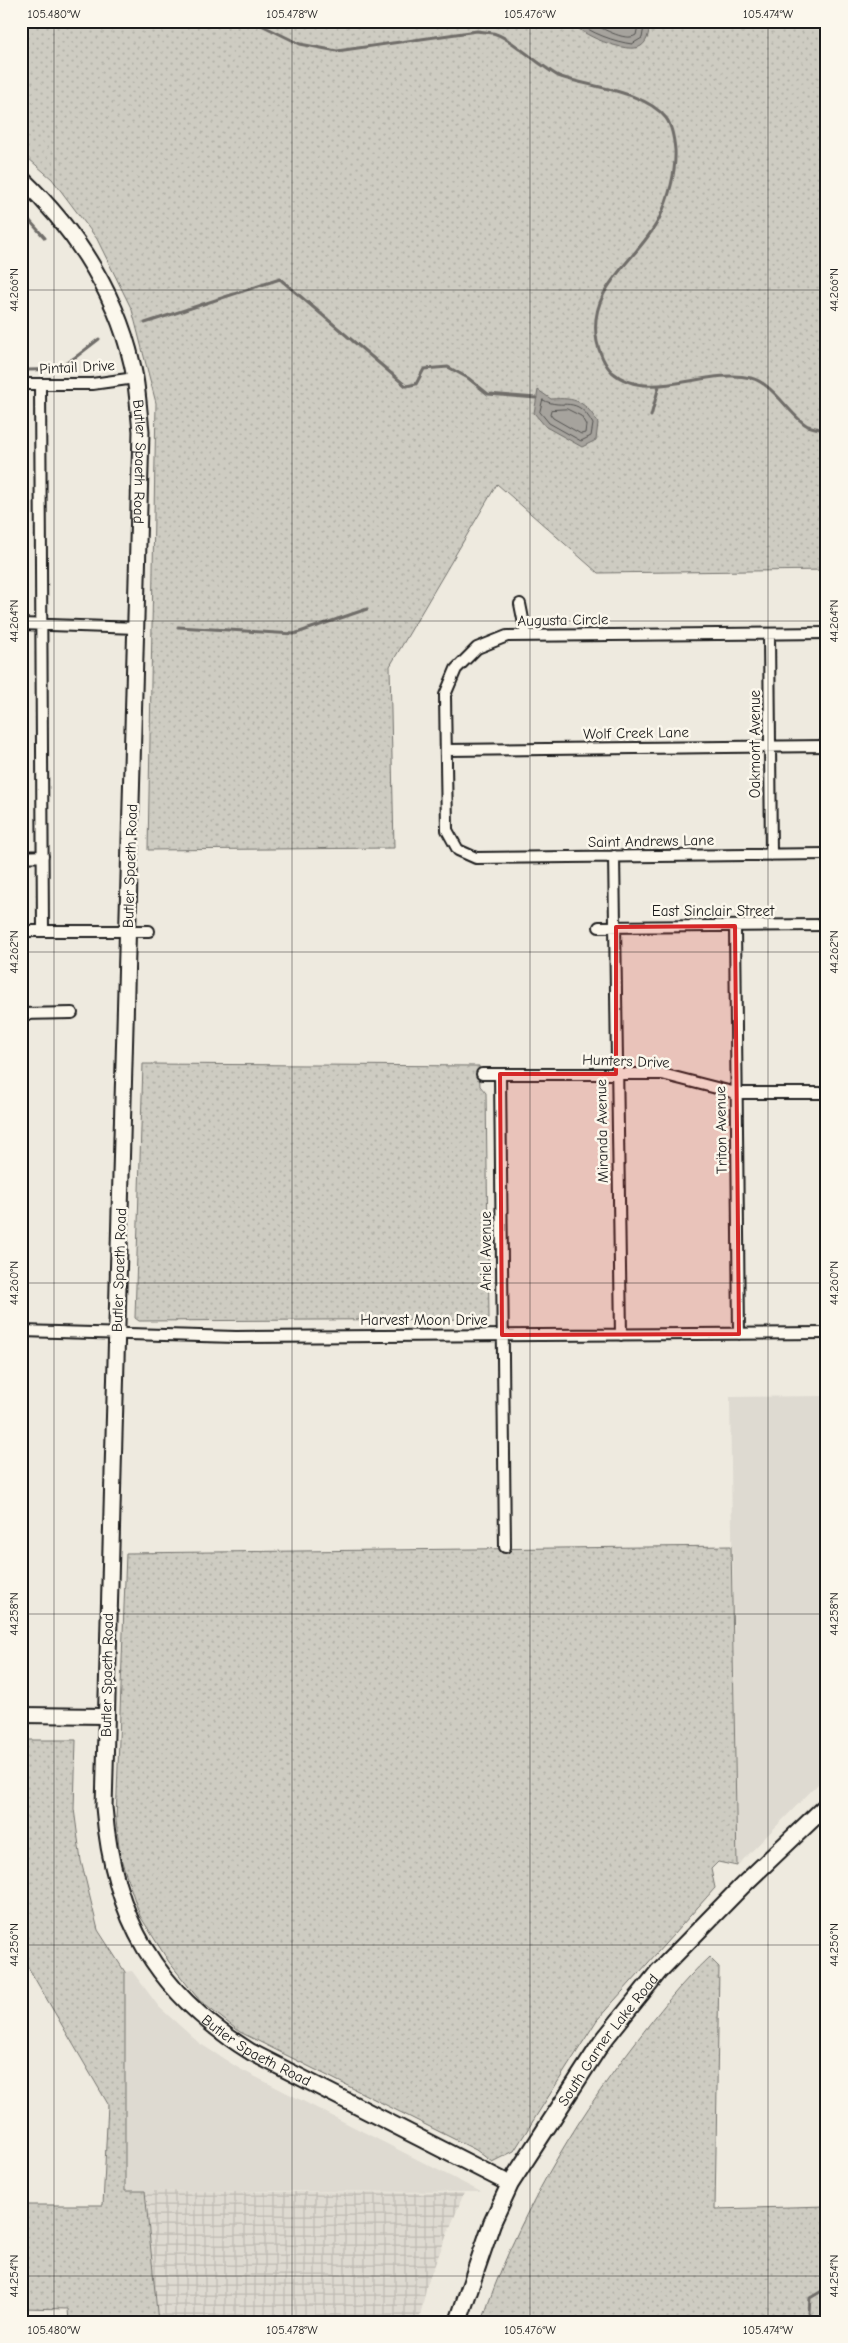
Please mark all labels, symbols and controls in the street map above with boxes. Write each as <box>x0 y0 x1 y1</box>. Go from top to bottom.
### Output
text: 105.480°W <box>27 7 81 21</box>
text: 105.478°W <box>266 7 318 21</box>
text: 105.476°W <box>504 7 556 21</box>
text: 105.474°W <box>743 7 794 21</box>
text: 44.266°N <box>7 268 21 312</box>
text: 44.266°N <box>827 268 841 312</box>
street label: Pintail Drive <box>39 356 116 378</box>
street label: Butler Spaeth Road <box>129 399 150 524</box>
text: 44.264°N <box>7 600 21 642</box>
text: 44.264°N <box>827 600 841 642</box>
street label: Augusta Circle <box>517 610 609 630</box>
street label: Oakmont Avenue <box>746 689 764 798</box>
street label: Wolf Creek Lane <box>583 723 690 743</box>
street label: Butler Spaeth Road <box>119 804 141 928</box>
street label: Saint Andrews Lane <box>588 831 715 851</box>
street label: East Sinclair Street <box>652 902 775 920</box>
text: 44.262°N <box>7 930 21 974</box>
text: 44.262°N <box>827 930 841 974</box>
street label: Hunters Drive <box>582 1050 671 1072</box>
street label: Miranda Avenue <box>592 1078 612 1183</box>
street label: Triton Avenue <box>711 1085 731 1174</box>
street label: Butler Spaeth Road <box>108 1208 130 1332</box>
street label: Ariel Avenue <box>477 1211 495 1291</box>
text: 44.260°N <box>7 1261 21 1305</box>
text: 44.260°N <box>827 1261 841 1305</box>
street label: Harvest Moon Drive <box>360 1311 488 1329</box>
text: 44.258°N <box>7 1592 21 1636</box>
text: 44.258°N <box>827 1592 841 1636</box>
street label: Butler Spaeth Road <box>97 1613 117 1737</box>
text: 44.256°N <box>7 1923 21 1967</box>
text: 44.256°N <box>827 1923 841 1967</box>
street label: South Garner Lake Road <box>554 1970 662 2109</box>
street label: Butler Spaeth Road <box>198 2011 314 2090</box>
text: 44.254°N <box>7 2255 21 2297</box>
text: 44.254°N <box>827 2255 841 2297</box>
text: 105.480°W <box>27 2323 81 2337</box>
text: 105.478°W <box>266 2323 318 2337</box>
text: 105.476°W <box>504 2323 556 2337</box>
text: 105.474°W <box>743 2323 794 2337</box>

